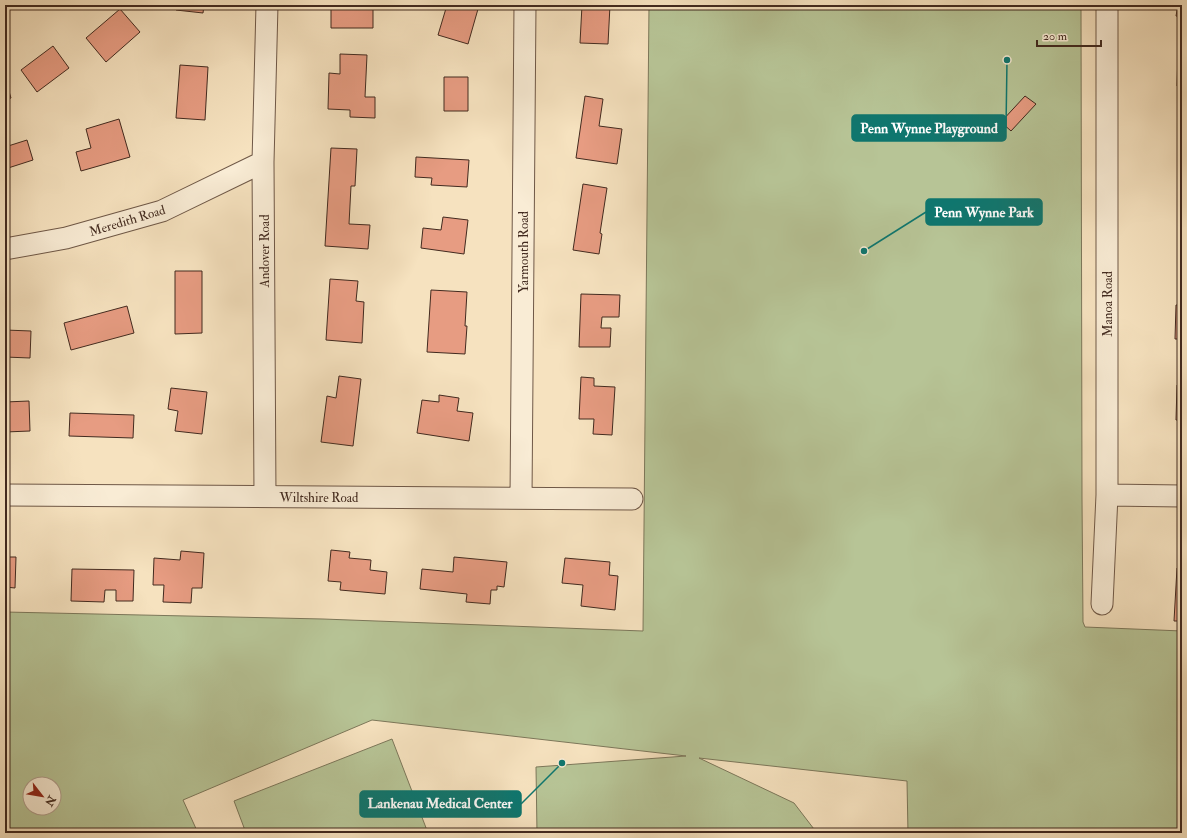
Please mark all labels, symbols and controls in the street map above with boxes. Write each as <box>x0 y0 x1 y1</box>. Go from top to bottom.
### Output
scale bar <box>1037 22 1101 48</box>
text: 20 m <box>1043 29 1068 44</box>
callout: Penn Wynne Playground <box>852 115 1006 141</box>
text: Penn Wynne Playground <box>860 120 998 138</box>
callout: Penn Wynne Park <box>926 199 1042 225</box>
street label: Meredith Road <box>87 202 168 240</box>
text: Penn Wynne Park <box>934 204 1034 222</box>
street label: Yarmouth Road <box>516 210 532 293</box>
street label: Andover Road <box>257 214 273 289</box>
street label: Manoa Road <box>1100 270 1116 337</box>
street label: Wiltshire Road <box>279 490 359 506</box>
north arrow <box>22 776 62 816</box>
callout: Lankenau Medical Center <box>360 791 521 817</box>
text: N <box>41 792 59 809</box>
text: Lankenau Medical Center <box>367 795 513 812</box>

